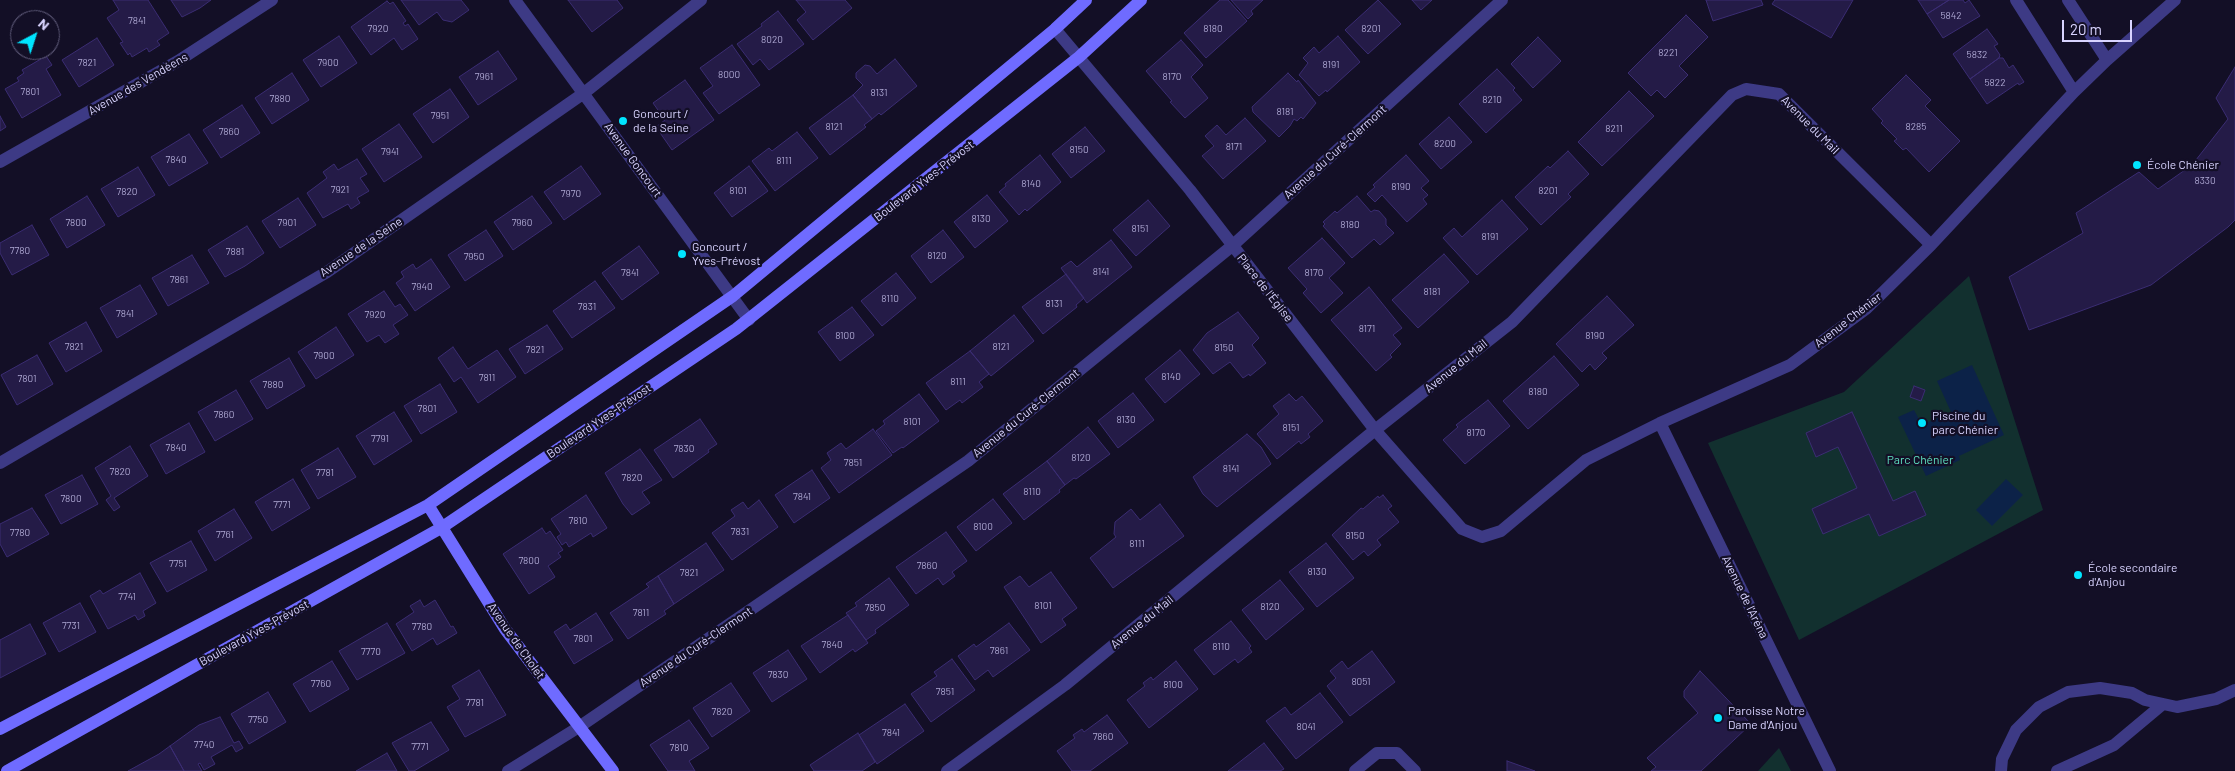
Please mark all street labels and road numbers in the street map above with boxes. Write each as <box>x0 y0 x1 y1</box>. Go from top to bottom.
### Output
street label: Avenue des Vendéens <box>86 50 190 118</box>
street label: Avenue du Mail <box>1778 93 1842 157</box>
street label: Avenue du Curé-Clermont <box>1281 102 1389 202</box>
street label: Avenue Goncourt <box>601 120 665 200</box>
street label: Boulevard Yves-Prévost <box>871 137 977 225</box>
street label: Avenue de la Seine <box>317 214 405 280</box>
street label: Place de l'Église <box>1234 251 1296 325</box>
street label: Avenue Chénier <box>1812 289 1884 351</box>
street label: Avenue du Mail <box>1422 336 1490 396</box>
street label: Avenue du Curé-Clermont <box>970 366 1082 460</box>
street label: Boulevard Yves-Prévost <box>544 381 654 461</box>
street label: Avenue de l'Aréna <box>1719 553 1771 641</box>
street label: Avenue du Mail <box>1108 592 1176 652</box>
street label: Boulevard Yves-Prévost <box>197 597 311 669</box>
street label: Avenue de Cholet <box>484 600 548 682</box>
street label: Avenue du Curé-Clermont <box>637 604 755 690</box>

